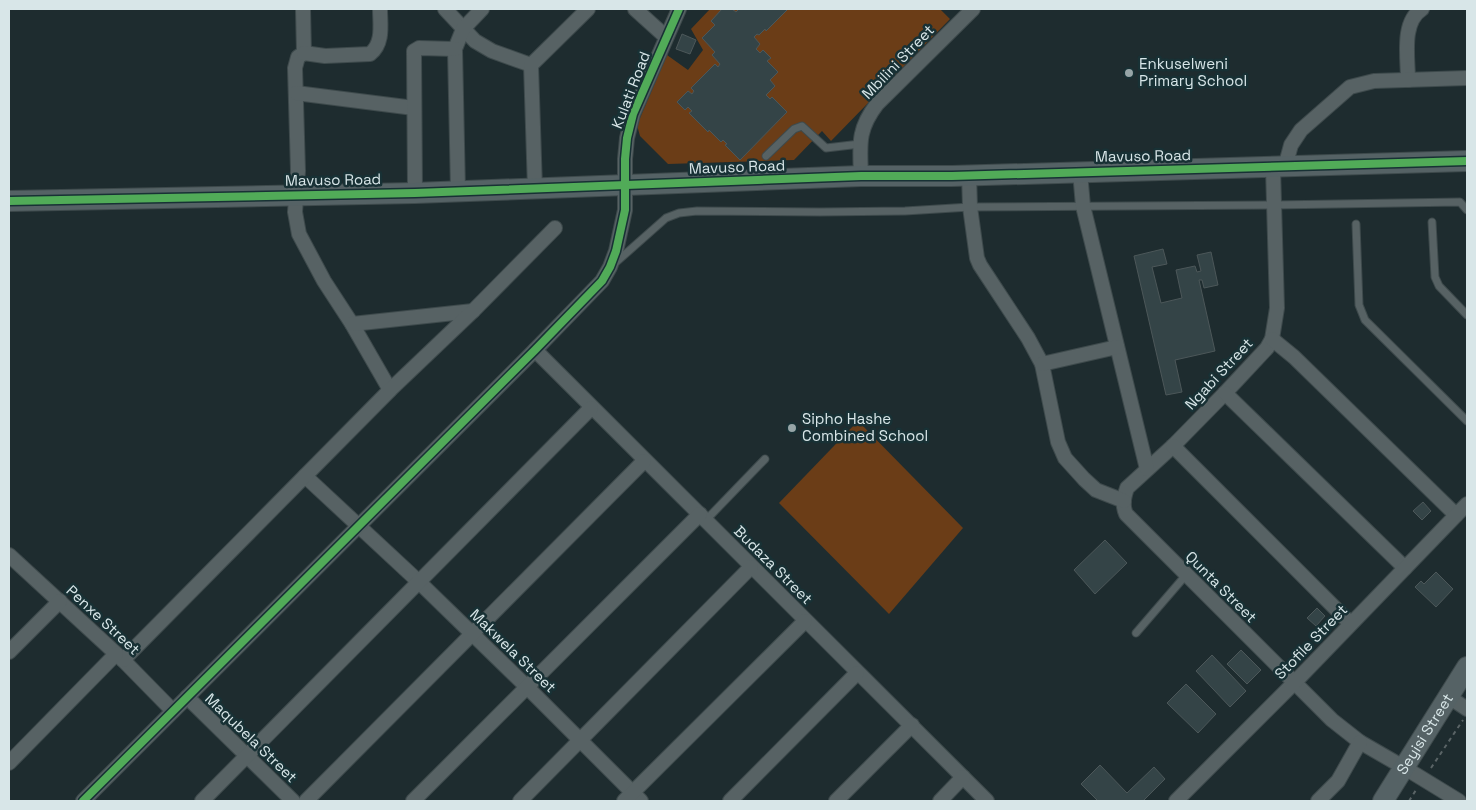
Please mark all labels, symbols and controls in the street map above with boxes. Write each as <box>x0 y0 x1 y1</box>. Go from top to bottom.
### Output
street label: Mbilini Street <box>857 20 938 103</box>
street label: Kulati Road <box>607 48 654 131</box>
place label: Enkuselweni Primary School <box>1139 54 1247 90</box>
marker: Enkuselweni Primary School <box>1123 67 1135 79</box>
street label: Mavuso Road <box>1095 145 1191 166</box>
street label: Mavuso Road <box>689 155 785 178</box>
street label: Mavuso Road <box>285 169 381 190</box>
street label: Ngabi Street <box>1181 334 1257 414</box>
place label: Sipho Hashe Combined School <box>802 409 928 445</box>
marker: Sipho Hashe Combined School <box>786 422 798 434</box>
street label: Budaza Street <box>730 521 817 608</box>
street label: Qunta Street <box>1182 547 1261 626</box>
street label: Penxe Street <box>63 581 144 659</box>
street label: Stofile Street <box>1270 600 1351 683</box>
street label: Makwela Street <box>466 605 560 697</box>
street label: Maqubela Street <box>201 689 301 786</box>
street label: Seyisi Street <box>1392 690 1457 778</box>

